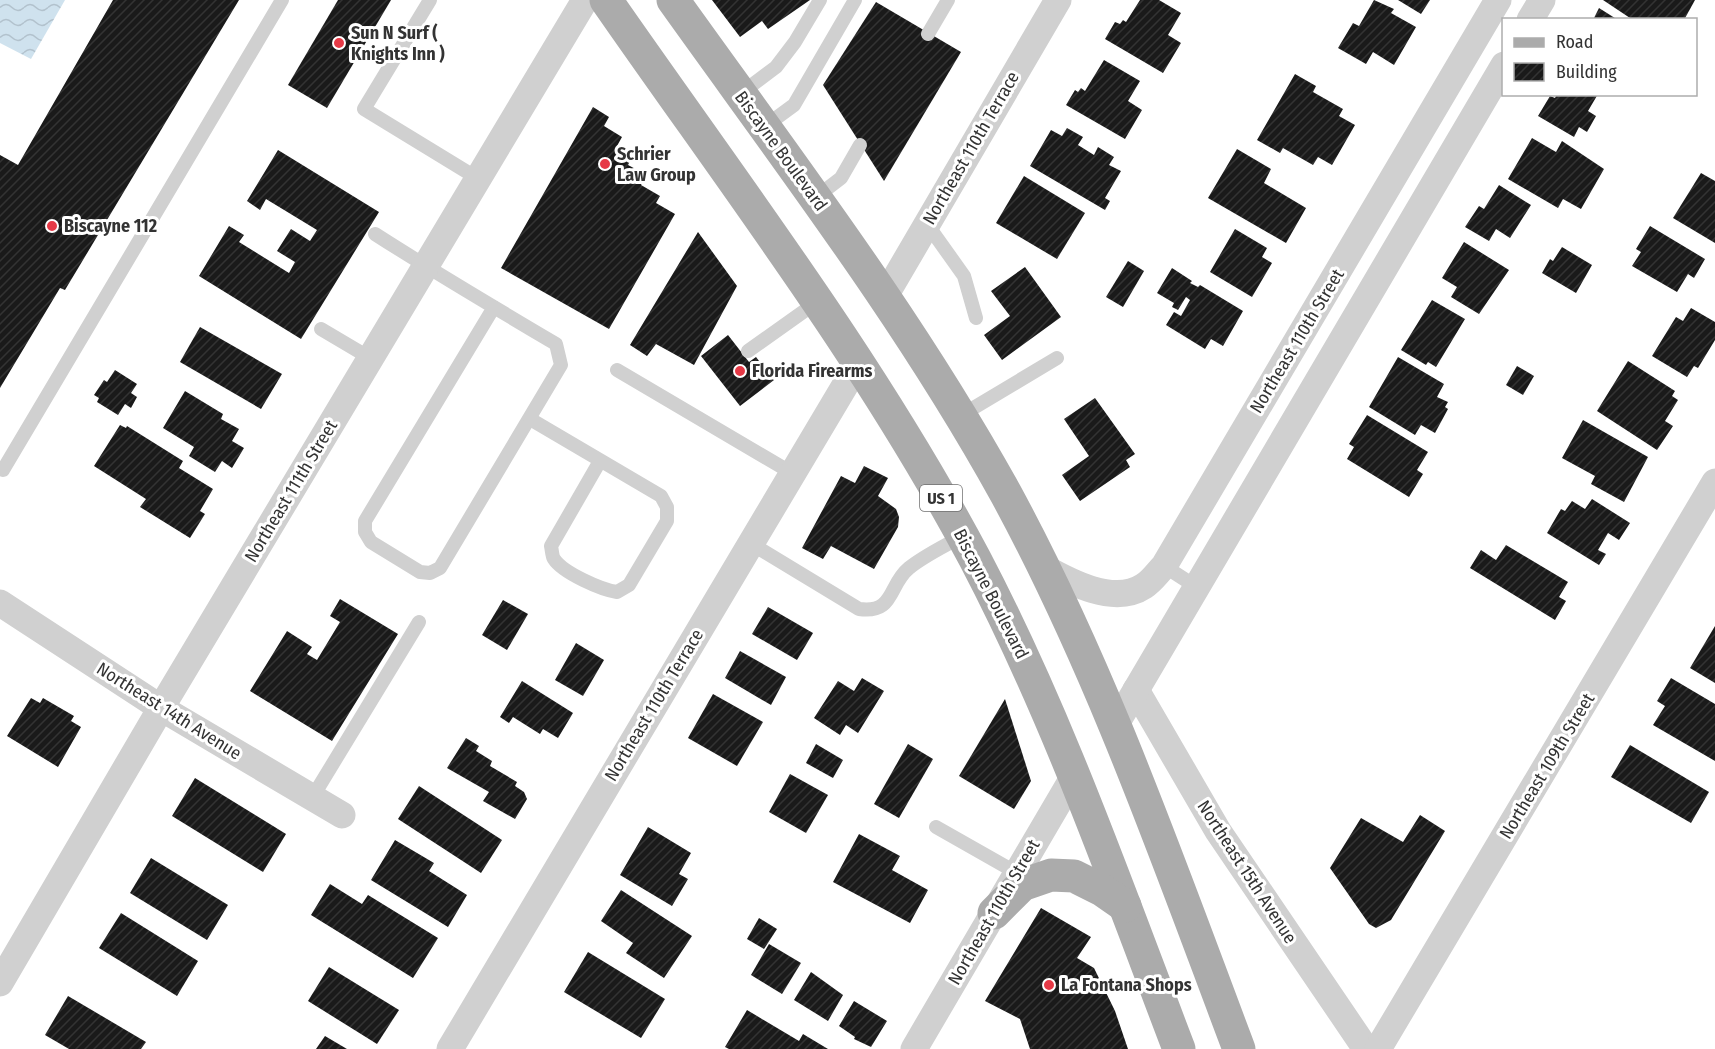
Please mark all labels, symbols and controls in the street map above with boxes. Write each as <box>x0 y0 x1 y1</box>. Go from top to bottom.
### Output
legend <box>1502 18 1697 96</box>
place label: Sun N Surf ( Knights Inn ) <box>351 22 445 65</box>
text: Road <box>1556 31 1593 53</box>
marker: Sun N Surf ( Knights Inn ) <box>332 36 346 50</box>
text: Building <box>1556 61 1617 83</box>
street label: Northeast 110th Terrace <box>918 67 1024 229</box>
street label: Biscayne Boulevard <box>730 87 832 215</box>
place label: Schrier Law Group <box>617 143 696 186</box>
marker: Schrier Law Group <box>598 157 612 171</box>
place label: Biscayne 112 <box>64 215 157 237</box>
marker: Biscayne 112 <box>45 219 59 233</box>
street label: Northeast 110th Street <box>1245 265 1349 417</box>
place label: Florida Firearms <box>752 360 872 382</box>
marker: Florida Firearms <box>733 364 747 378</box>
street label: Northeast 111th Street <box>240 416 342 566</box>
road number: US 1 <box>920 485 962 511</box>
street label: Biscayne Boulevard <box>949 525 1033 663</box>
street label: Northeast 110th Terrace <box>600 625 708 785</box>
street label: Northeast 14th Avenue <box>92 658 246 765</box>
street label: Northeast 109th Street <box>1495 689 1599 843</box>
street label: Northeast 15th Avenue <box>1193 796 1302 948</box>
street label: Northeast 110th Street <box>943 835 1045 989</box>
place label: La Fontana Shops <box>1061 974 1192 996</box>
marker: La Fontana Shops <box>1042 978 1056 992</box>

